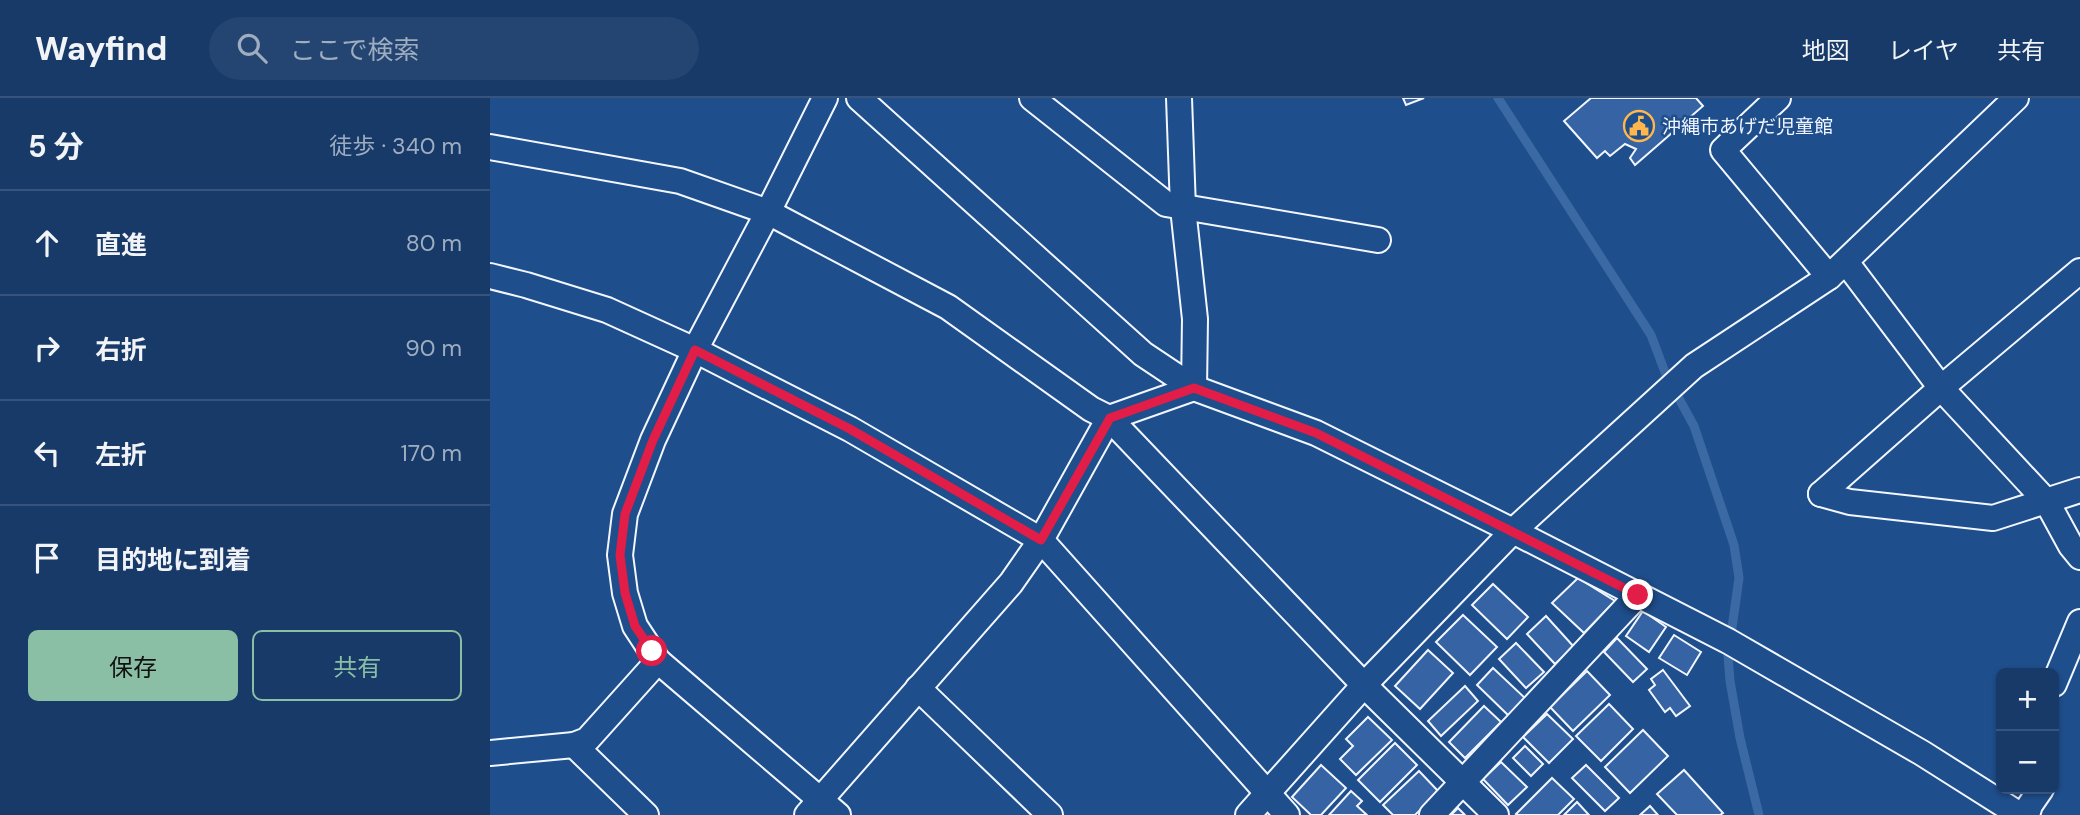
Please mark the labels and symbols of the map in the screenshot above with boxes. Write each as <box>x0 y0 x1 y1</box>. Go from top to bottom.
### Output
public building icon: 沖縄市あげだ児童館 <box>1622 109 1656 143</box>
place label: 沖縄市あげだ児童館 <box>1662 114 1833 139</box>
route end <box>1622 579 1653 610</box>
route start <box>636 635 667 666</box>

